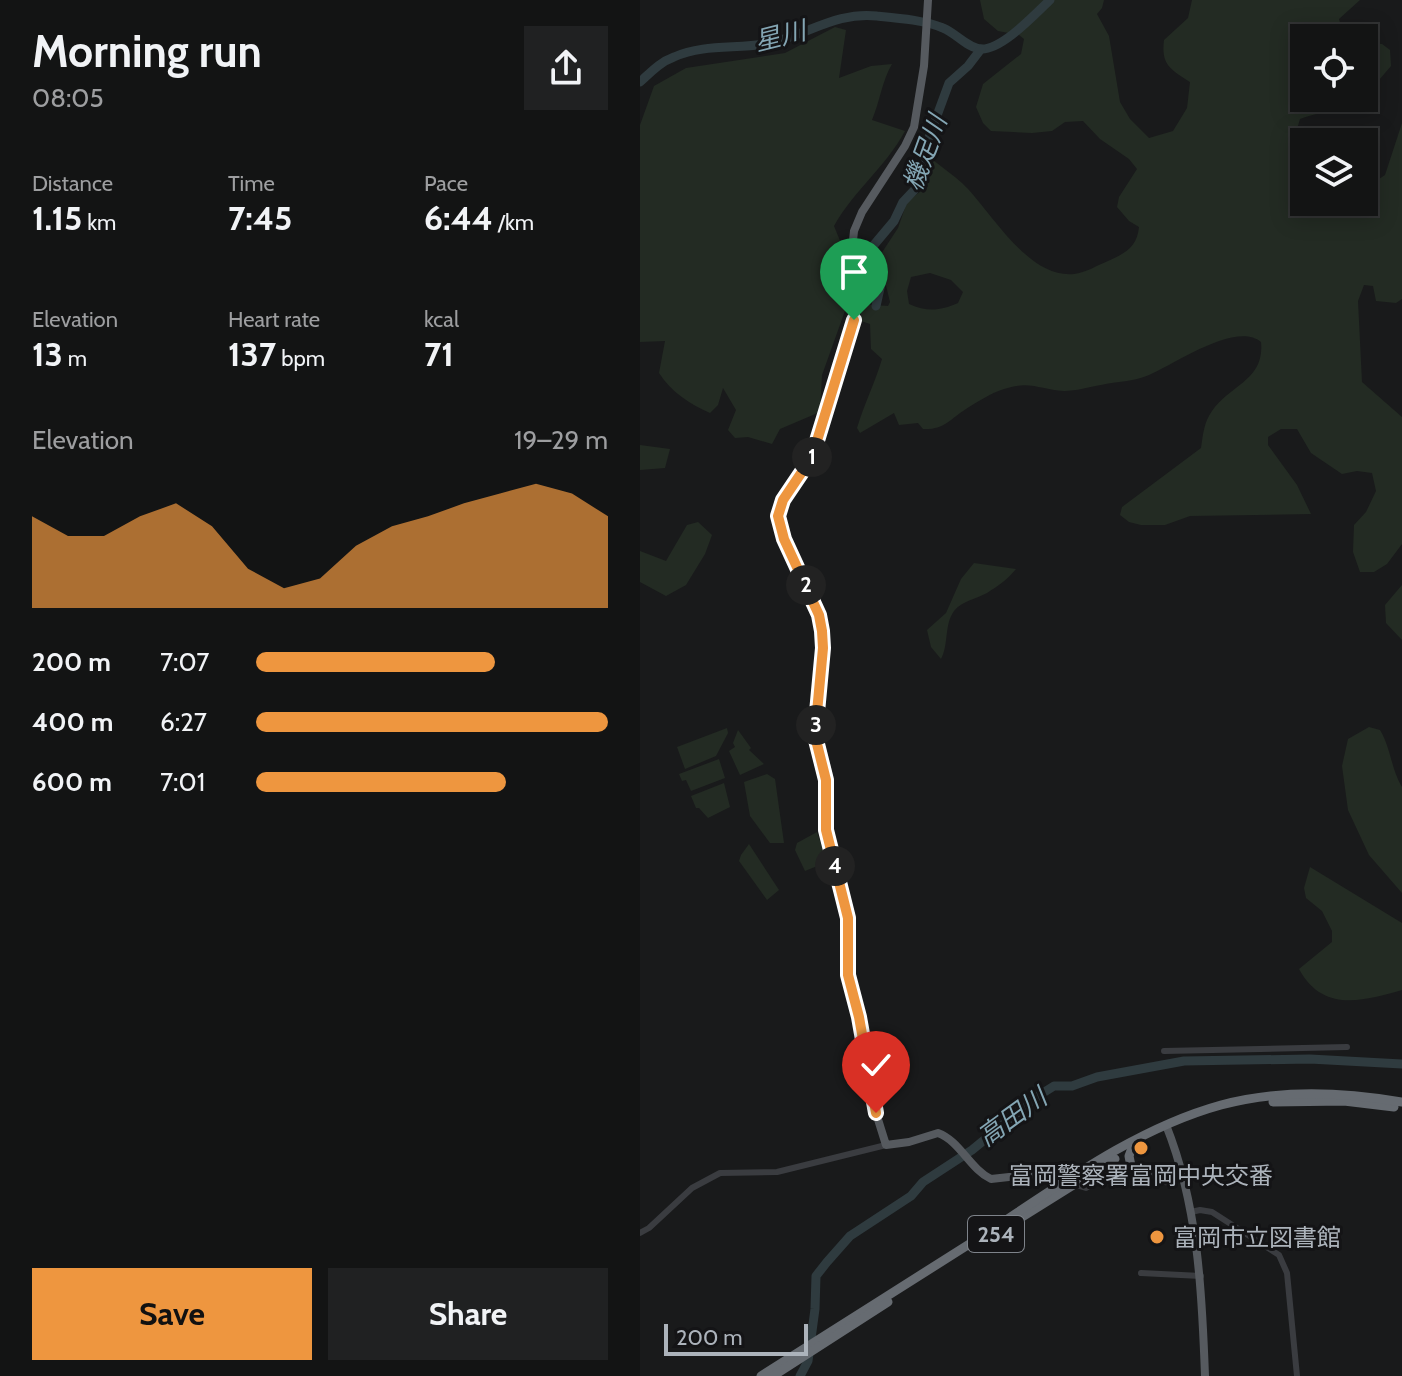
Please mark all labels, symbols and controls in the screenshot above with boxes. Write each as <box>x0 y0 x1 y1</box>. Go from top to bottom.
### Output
water label: 星川 <box>751 13 812 58</box>
map controls <box>1290 24 1378 216</box>
button: locate <box>1290 24 1378 112</box>
text: Morning run <box>32 25 262 78</box>
button: share <box>524 26 608 110</box>
text: 08:05 <box>32 82 104 114</box>
water label: 機足川 <box>897 108 954 195</box>
button: layers <box>1290 128 1378 216</box>
text: Distance <box>32 170 113 197</box>
text: Time <box>228 170 275 197</box>
text: Pace <box>424 170 468 197</box>
text: 1.15 <box>32 197 82 239</box>
text: 7:45 <box>228 197 292 239</box>
text: 6:44 <box>424 197 493 239</box>
text: km <box>82 209 116 236</box>
text: /km <box>493 209 534 236</box>
pin <box>820 238 888 320</box>
icon: arrive <box>832 250 876 294</box>
text: Elevation <box>32 306 118 333</box>
text: Heart rate <box>228 306 320 333</box>
text: kcal <box>424 306 459 333</box>
text: 13 <box>32 333 63 375</box>
text: 137 <box>228 333 276 375</box>
text: 71 <box>424 333 454 375</box>
text: m <box>63 345 87 372</box>
text: bpm <box>276 345 325 372</box>
text: Elevation <box>32 424 134 456</box>
text: 19–29 m <box>514 424 608 456</box>
pin: 1 <box>792 437 832 477</box>
text: 1 <box>808 443 816 470</box>
pin: 2 <box>786 565 826 605</box>
text: 2 <box>800 571 812 598</box>
text: 200 m <box>32 646 111 678</box>
text: 7:07 <box>160 646 209 678</box>
pin: 3 <box>796 705 836 745</box>
text: 400 m <box>32 706 113 738</box>
text: 6:27 <box>160 706 207 738</box>
text: 3 <box>810 711 822 738</box>
text: 600 m <box>32 766 112 798</box>
text: 7:01 <box>160 766 205 798</box>
pin: 4 <box>815 846 855 886</box>
text: 4 <box>828 852 842 879</box>
pin <box>842 1031 910 1113</box>
icon: check <box>854 1043 898 1087</box>
water label: 高田川 <box>971 1079 1055 1153</box>
marker: 富岡警察署富岡中央交番 <box>1132 1139 1150 1157</box>
place label: 富岡警察署富岡中央交番 <box>1009 1161 1273 1190</box>
road number: 254 <box>968 1216 1024 1252</box>
place label: 富岡市立図書館 <box>1173 1223 1341 1252</box>
marker: 富岡市立図書館 <box>1148 1228 1166 1246</box>
button: Save <box>32 1268 312 1360</box>
button: Share <box>328 1268 608 1360</box>
scale bar <box>664 1320 808 1356</box>
text: 200 m <box>676 1324 742 1351</box>

